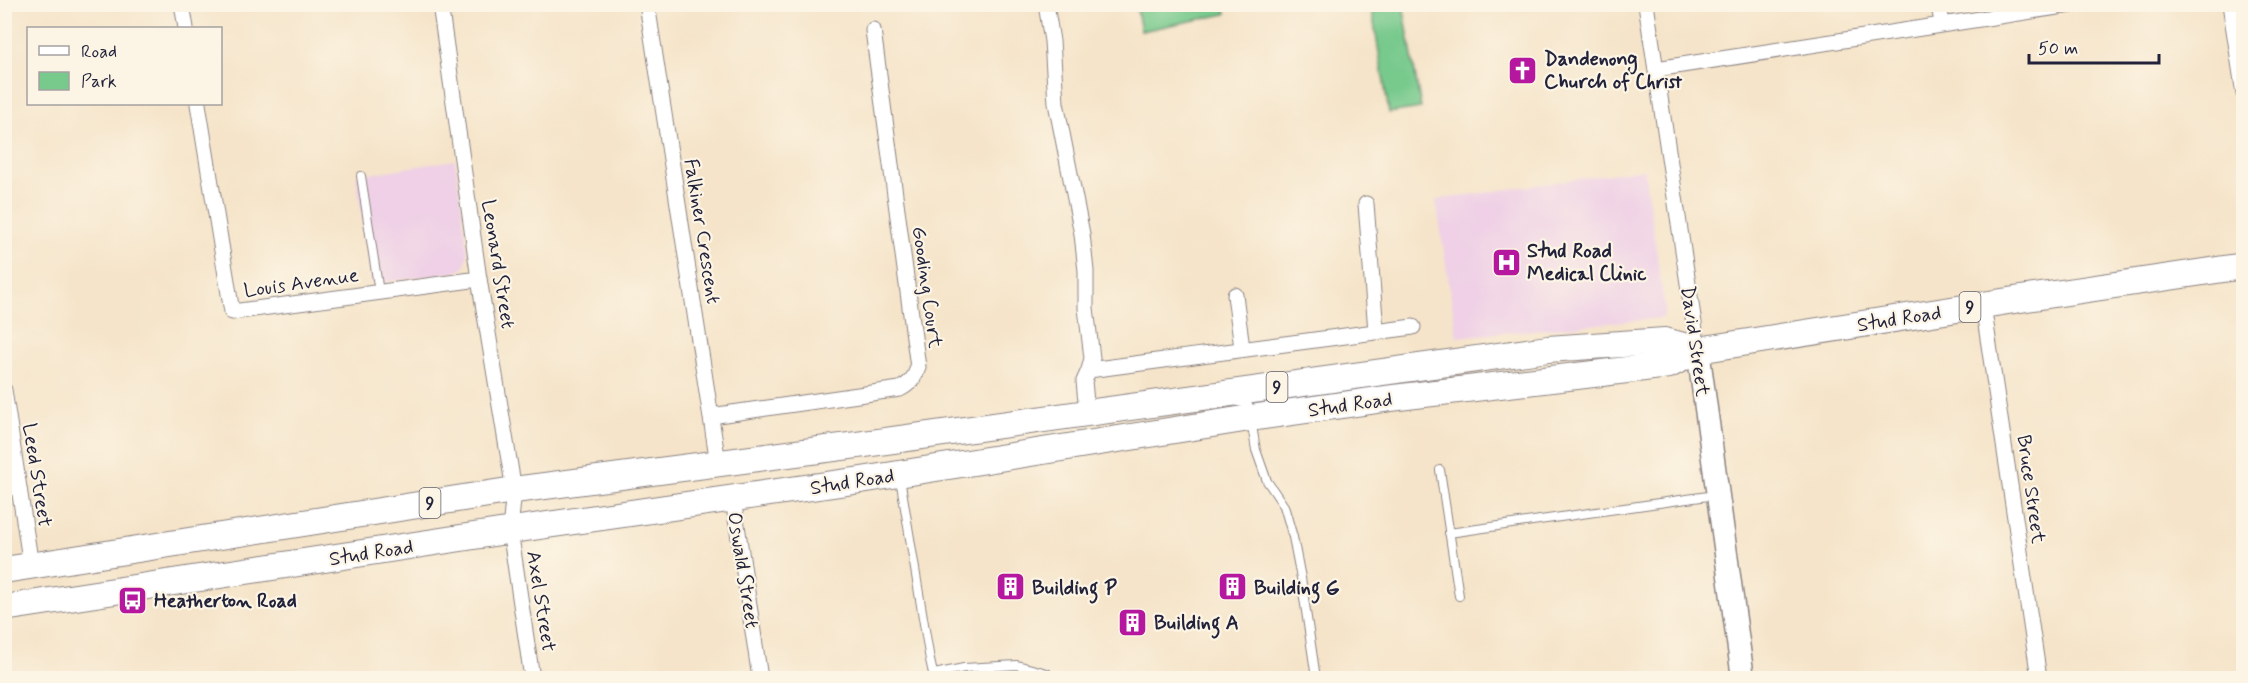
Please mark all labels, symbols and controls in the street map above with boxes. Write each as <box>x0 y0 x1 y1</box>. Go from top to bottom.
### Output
legend <box>27 27 222 105</box>
scale bar <box>2029 27 2160 65</box>
text: 50 m <box>2038 37 2078 61</box>
text: Road <box>81 40 117 64</box>
place label: Dandenong Church of Christ <box>1544 46 1682 96</box>
church icon: Dandenong Church of Christ <box>1507 54 1539 86</box>
text: Park <box>81 70 117 94</box>
street label: Falkiner Crescent <box>677 157 726 306</box>
street label: Leonard Street <box>474 198 521 331</box>
street label: Gooding Court <box>905 225 948 350</box>
place label: Stud Road Medical Clinic <box>1527 238 1647 288</box>
hospital icon: Stud Road Medical Clinic <box>1490 246 1522 278</box>
street label: Louis Avenue <box>242 262 360 305</box>
street label: David Street <box>1673 284 1716 399</box>
road number: 9 <box>1960 292 1980 322</box>
street label: Stud Road <box>1855 300 1943 339</box>
road number: 9 <box>1266 372 1288 402</box>
street label: Stud Road <box>1306 386 1394 425</box>
street label: Leed Street <box>15 421 58 529</box>
street label: Bruce Street <box>2010 433 2052 546</box>
street label: Stud Road <box>808 463 896 502</box>
road number: 9 <box>420 488 440 518</box>
street label: Oswald Street <box>720 510 765 630</box>
street label: Stud Road <box>327 534 415 573</box>
street label: Axel Street <box>519 549 562 654</box>
building icon: Building P <box>995 571 1027 603</box>
building icon: Building G <box>1217 571 1249 603</box>
place label: Building P <box>1032 575 1118 604</box>
place label: Building G <box>1254 575 1340 604</box>
bus stop icon: Heatherton Road <box>117 584 149 616</box>
place label: Heatherton Road <box>154 588 297 615</box>
building icon: Building A <box>1117 606 1149 638</box>
place label: Building A <box>1154 610 1239 639</box>

